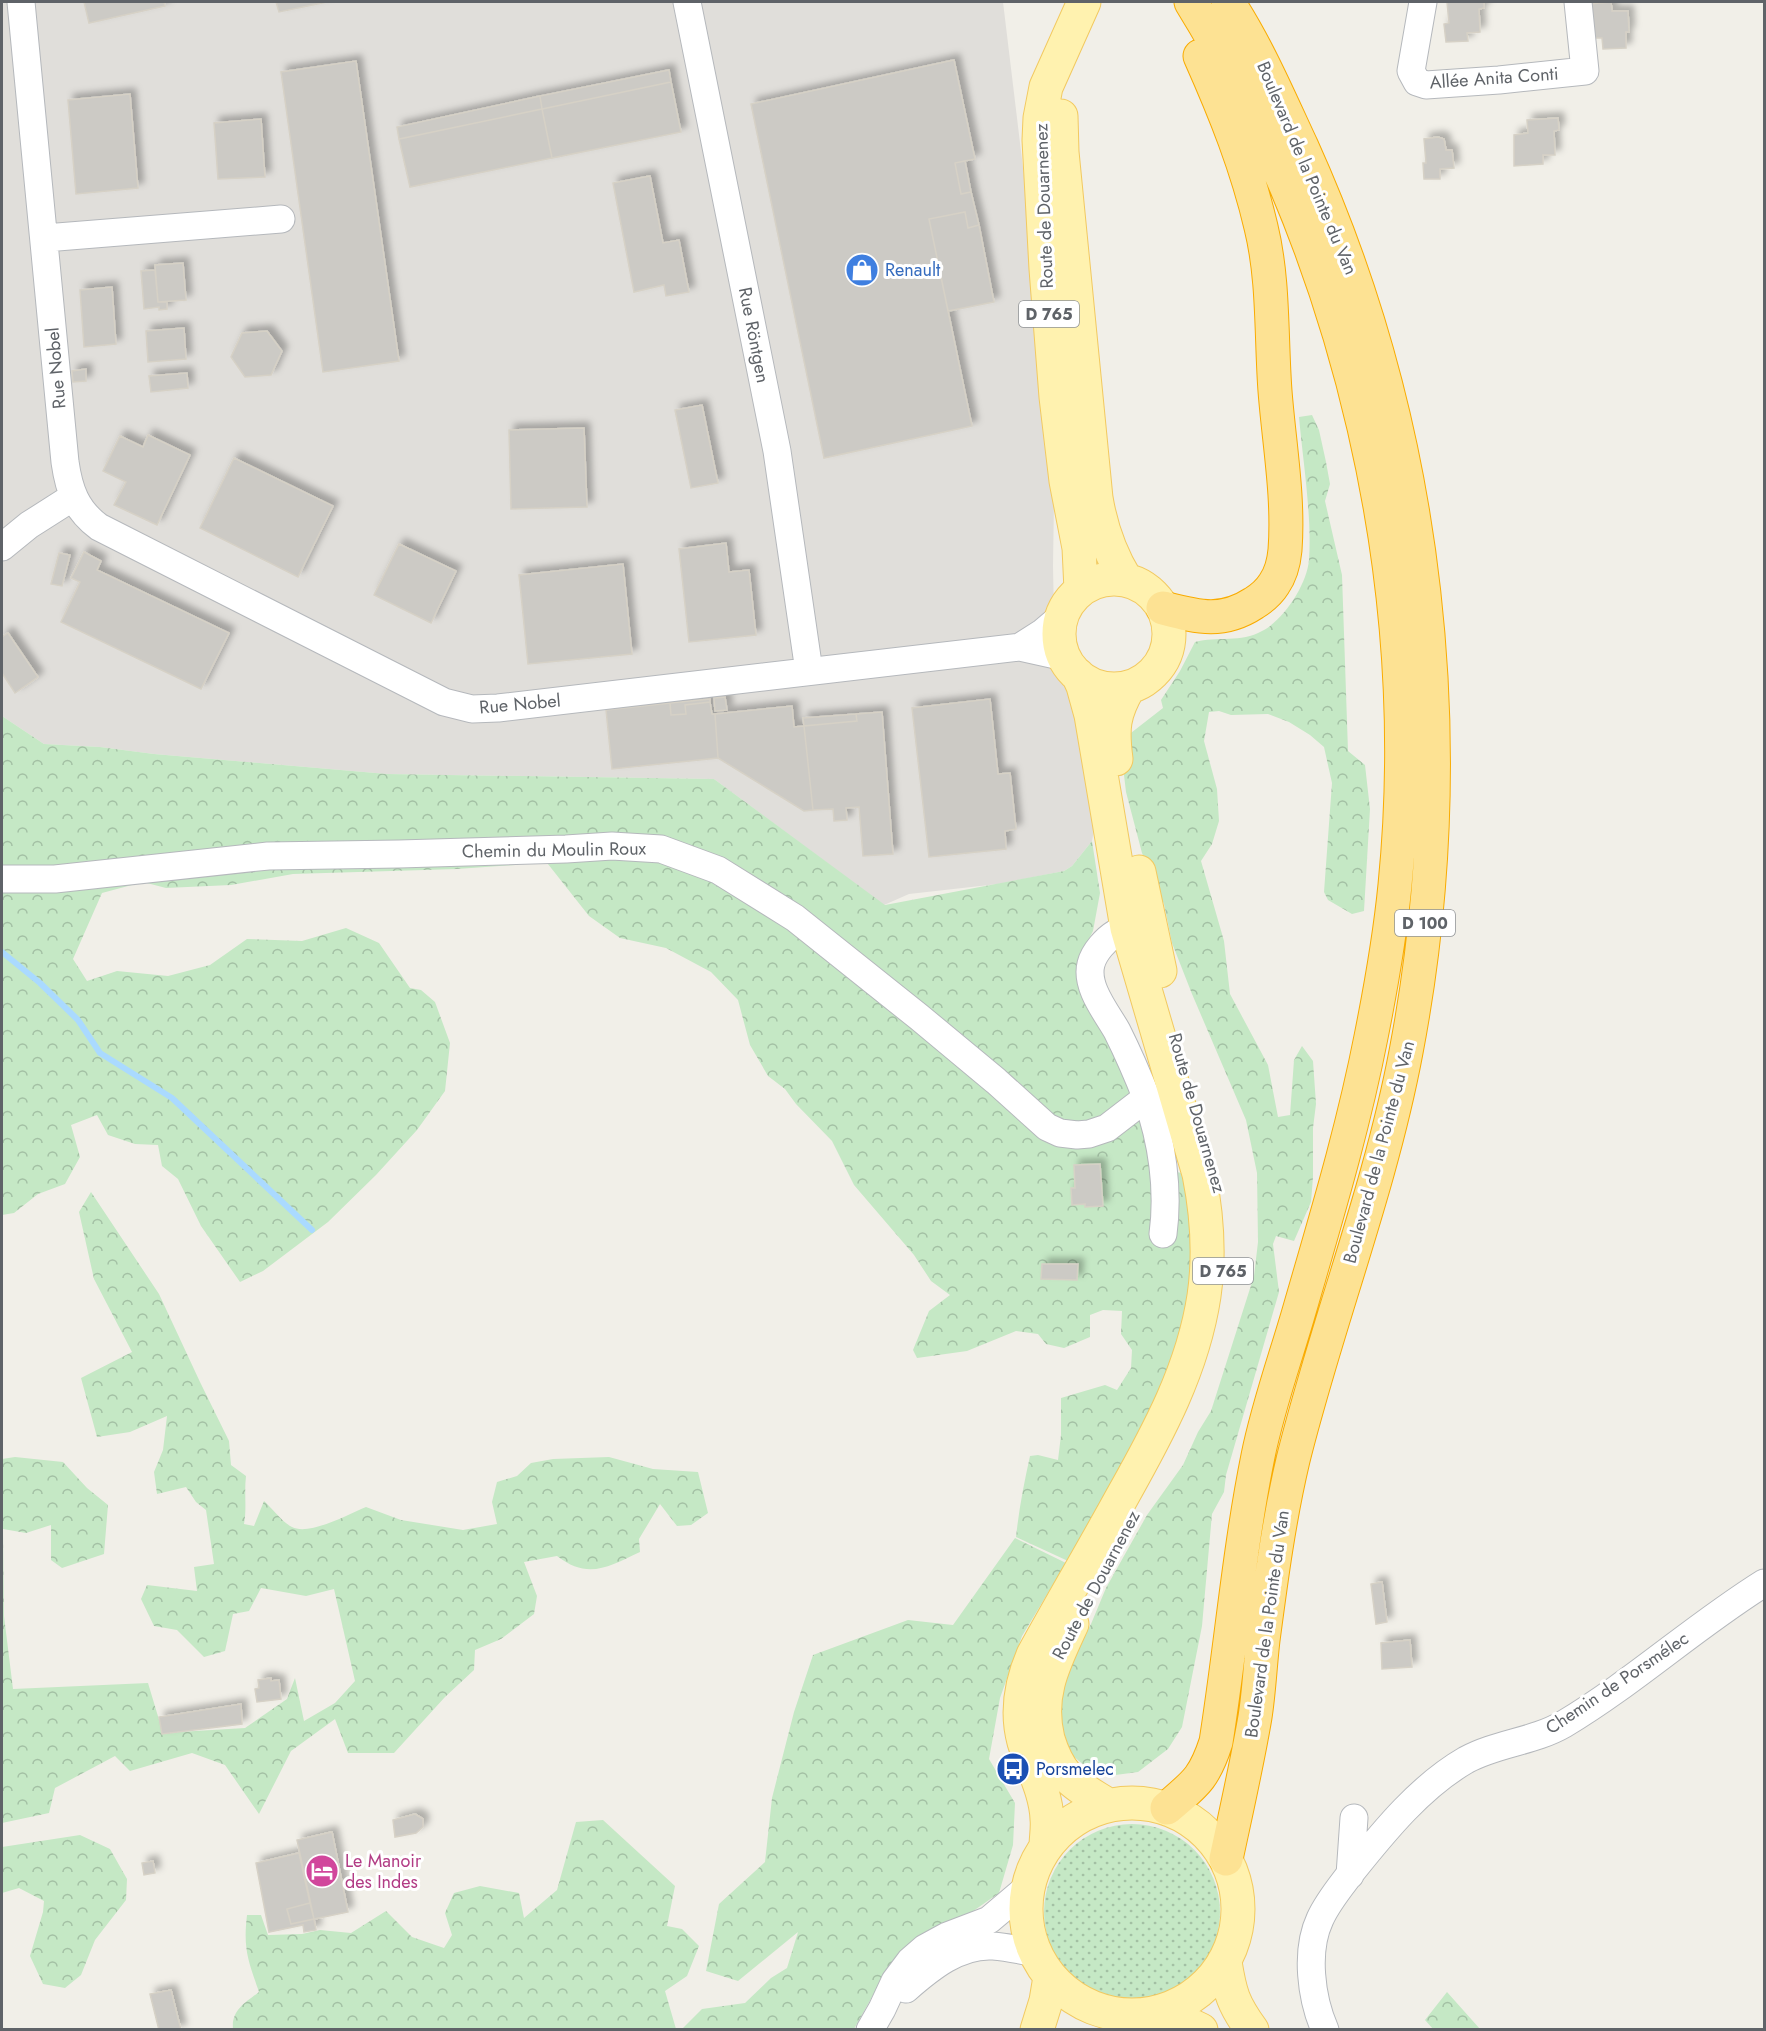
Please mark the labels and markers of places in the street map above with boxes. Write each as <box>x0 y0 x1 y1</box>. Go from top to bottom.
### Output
shop icon: Renault <box>844 252 880 288</box>
place label: Renault <box>885 257 941 283</box>
bus stop icon: Porsmelec <box>995 1751 1031 1787</box>
place label: Porsmelec <box>1036 1756 1114 1782</box>
place label: Le Manoir des Indes <box>345 1848 422 1895</box>
hotel icon: Le Manoir des Indes <box>304 1853 340 1889</box>

